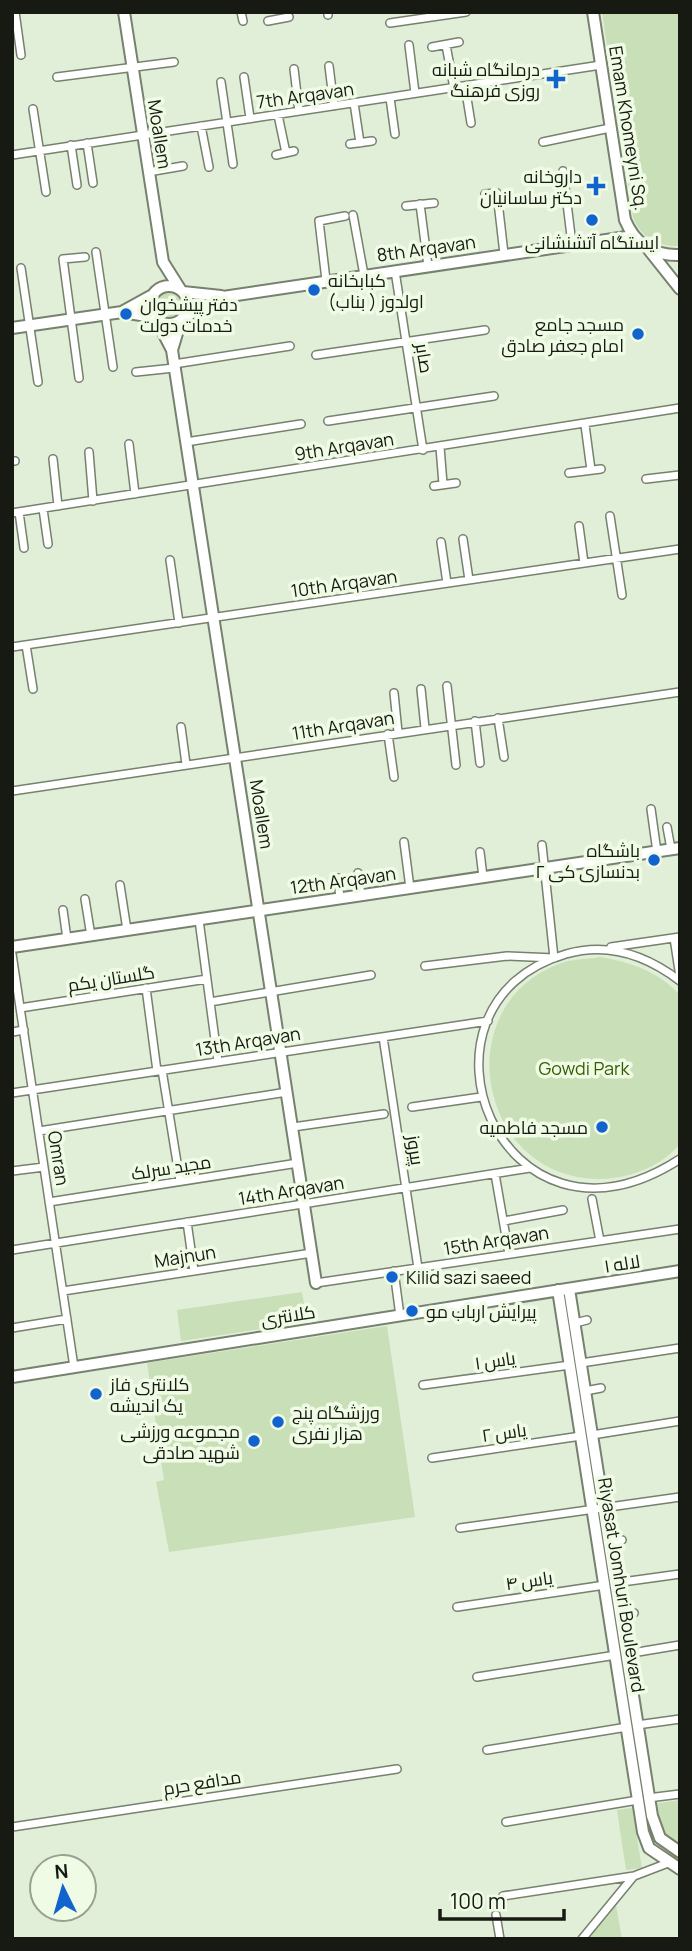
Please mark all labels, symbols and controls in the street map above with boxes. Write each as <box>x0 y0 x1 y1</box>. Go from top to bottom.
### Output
street label: Emam Khomeyni Sq. <box>604 44 654 212</box>
place label: درمانگاه شبانه روزی فرهنگ <box>432 57 540 102</box>
marker: درمانگاه شبانه روزی فرهنگ <box>546 69 566 89</box>
street label: 7th Arqavan <box>255 76 355 114</box>
street label: Moallem <box>143 98 177 170</box>
place label: داروخانه دکتر ساسانیان <box>480 164 582 209</box>
marker: داروخانه دکتر ساسانیان <box>588 178 604 194</box>
marker: ایستگاه آتشنشانی <box>584 212 600 228</box>
street label: 8th Arqavan <box>375 229 477 267</box>
place label: ایستگاه آتشنشانی <box>525 230 659 254</box>
place label: کبابخانه اولدوز ( بناب) <box>328 268 424 313</box>
marker: کبابخانه اولدوز ( بناب) <box>306 282 322 298</box>
place label: دفتر پیشخوان خدمات دولت <box>140 292 238 337</box>
marker: دفتر پیشخوان خدمات دولت <box>118 306 134 322</box>
place label: مسجد جامع امام جعفر صادق <box>501 312 624 358</box>
marker: مسجد جامع امام جعفر صادق <box>630 326 646 342</box>
street label: صابر <box>411 340 439 375</box>
street label: 9th Arqavan <box>293 426 395 466</box>
street label: 10th Arqavan <box>289 564 399 602</box>
street label: 11th Arqavan <box>290 705 396 745</box>
street label: Moallem <box>245 778 279 850</box>
place label: باشگاه بدنسازی کی ۲ <box>535 838 640 883</box>
marker: باشگاه بدنسازی کی ۲ <box>646 852 662 868</box>
street label: 12th Arqavan <box>289 861 397 899</box>
street label: گلستان یکم <box>66 959 156 998</box>
street label: 13th Arqavan <box>194 1021 302 1061</box>
park label: Gowdi Park <box>539 1056 630 1080</box>
place label: مسجد فاطمیه <box>479 1115 588 1139</box>
marker: مسجد فاطمیه <box>594 1119 610 1135</box>
street label: Omran <box>43 1129 75 1187</box>
street label: پیروز <box>401 1132 430 1167</box>
street label: مجید سرلک <box>129 1149 213 1185</box>
street label: 14th Arqavan <box>236 1170 346 1210</box>
street label: 15th Arqavan <box>442 1220 550 1260</box>
street label: Majnun <box>153 1239 217 1273</box>
street label: لاله ۱ <box>602 1248 642 1278</box>
place label: Kilid sazi saeed <box>406 1265 532 1289</box>
marker: Kilid sazi saeed <box>384 1269 400 1285</box>
street label: کلانتری <box>259 1299 317 1331</box>
place label: پیرایش ارباب مو <box>426 1299 537 1324</box>
marker: پیرایش ارباب مو <box>404 1303 420 1319</box>
street label: یاس ۱ <box>473 1345 517 1375</box>
place label: کلانتری فاز یک اندیشه <box>109 1372 190 1417</box>
marker: کلانتری فاز یک اندیشه <box>88 1386 104 1402</box>
place label: ورزشگاه پنج هزار نفری <box>292 1400 380 1445</box>
marker: ورزشگاه پنج هزار نفری <box>270 1414 286 1430</box>
street label: یاس ۲ <box>480 1417 528 1447</box>
place label: مجموعه ورزشی شهید صادقی <box>120 1419 240 1464</box>
marker: مجموعه ورزشی شهید صادقی <box>246 1433 262 1449</box>
street label: Riyasat Jomhuri Boulevard <box>593 1476 651 1694</box>
street label: یاس ۴ <box>504 1565 554 1595</box>
street label: مدافع حرم <box>161 1764 243 1801</box>
north arrow <box>28 1853 98 1923</box>
text: N <box>54 1858 69 1885</box>
scale bar <box>440 1878 564 1922</box>
text: 100 m <box>450 1887 506 1915</box>

